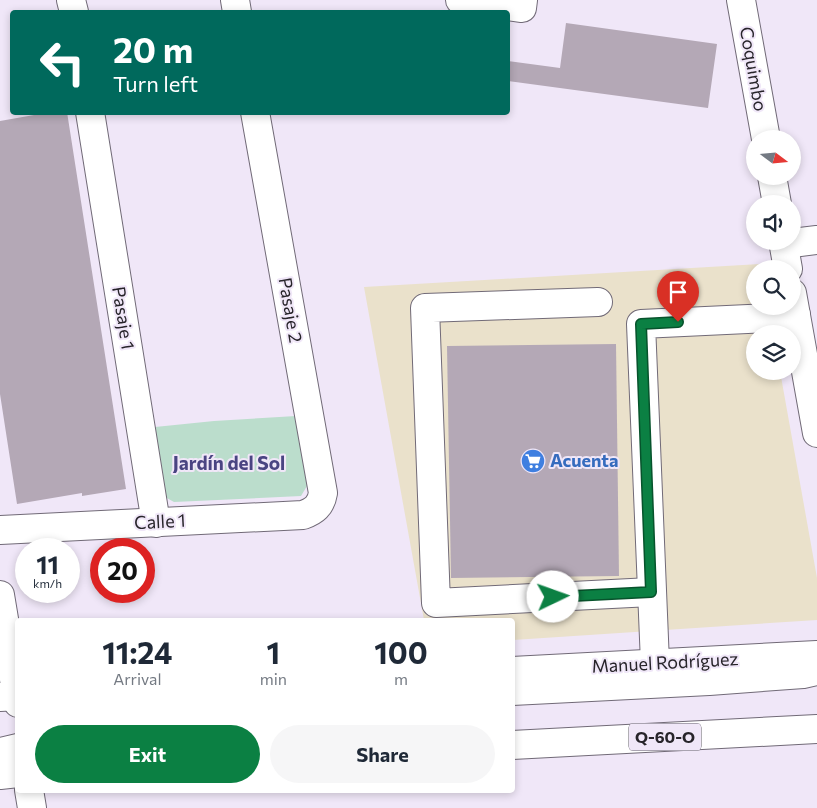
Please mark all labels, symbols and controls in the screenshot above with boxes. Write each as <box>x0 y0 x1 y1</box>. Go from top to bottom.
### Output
street label: Coquimbo <box>736 25 772 113</box>
text: 20 m <box>113 27 193 70</box>
icon: left <box>30 30 95 95</box>
text: Turn left <box>113 70 198 97</box>
north arrow <box>746 130 801 185</box>
map controls <box>746 130 801 380</box>
button: sound <box>746 195 801 250</box>
button: search <box>746 260 801 315</box>
pin <box>657 271 699 322</box>
street label: Pasaje 2 <box>274 276 308 344</box>
icon: arrive <box>664 278 692 306</box>
street label: Pasaje 1 <box>108 285 140 351</box>
button: layers <box>746 325 801 380</box>
supermarket icon: Acuenta <box>520 448 546 474</box>
place label: Acuenta <box>550 449 618 471</box>
district label: Jardín del Sol <box>173 451 285 474</box>
street label: Calle 1 <box>134 509 186 533</box>
speed limit sign: 20 <box>90 538 155 603</box>
text: 11 <box>36 549 59 579</box>
position arrow <box>526 570 578 622</box>
text: km/h <box>33 576 62 590</box>
text: 11:24 <box>102 633 172 670</box>
text: 1 <box>267 633 280 670</box>
text: 100 <box>374 633 428 670</box>
street label: Manuel Rodríguez <box>591 647 739 677</box>
text: Arrival <box>113 669 162 688</box>
text: min <box>260 669 287 688</box>
text: m <box>394 669 408 688</box>
road number: Q-60-O <box>629 724 701 750</box>
button: Exit <box>35 725 260 783</box>
button: Share <box>270 725 495 783</box>

